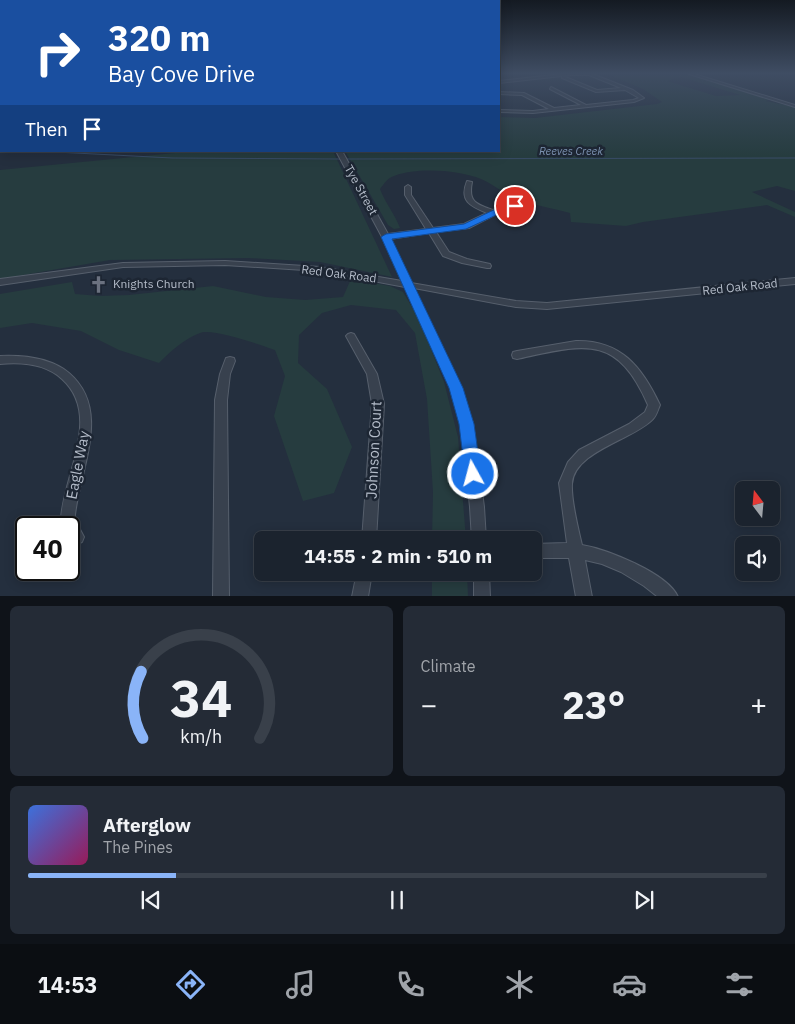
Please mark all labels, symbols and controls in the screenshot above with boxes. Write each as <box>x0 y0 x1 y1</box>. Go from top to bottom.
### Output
text: 320 m <box>108 15 211 61</box>
icon: right <box>25 20 90 85</box>
text: Bay Cove Drive <box>108 59 255 88</box>
icon: arrive <box>78 115 106 143</box>
text: Then <box>25 117 68 141</box>
water label: Reeves Creek <box>539 144 603 158</box>
street label: Tye Street <box>342 162 381 217</box>
pin <box>494 185 536 227</box>
icon: arrive <box>501 192 529 220</box>
street label: Red Oak Road <box>301 261 377 286</box>
church icon: Knights Church <box>89 274 109 294</box>
street label: Red Oak Road <box>702 275 778 298</box>
place label: Knights Church <box>113 276 195 291</box>
street label: Johnson Court <box>361 401 386 499</box>
street label: Eagle Way <box>62 429 94 501</box>
position arrow <box>446 447 498 499</box>
north arrow <box>735 481 780 526</box>
map controls <box>735 481 780 581</box>
speed limit sign: 40 <box>15 516 80 581</box>
button: sound <box>735 536 780 581</box>
text: 14:55 · 2 min · 510 m <box>304 544 492 568</box>
text: Climate <box>421 656 476 676</box>
text: 34 <box>170 664 232 731</box>
text: 23° <box>562 680 625 729</box>
text: − <box>421 686 437 723</box>
text: + <box>750 686 767 723</box>
text: km/h <box>180 725 222 748</box>
text: Afterglow <box>103 813 191 837</box>
text: The Pines <box>103 837 173 857</box>
icon: previous <box>137 886 165 914</box>
icon: pause <box>383 886 411 914</box>
icon: next <box>630 886 658 914</box>
icon: directions <box>173 967 208 1002</box>
icon: music <box>283 967 318 1002</box>
icon: phone <box>393 967 428 1002</box>
icon: climate <box>502 967 537 1002</box>
icon: car <box>612 967 647 1002</box>
icon: filters <box>722 967 757 1002</box>
text: 14:53 <box>37 970 98 999</box>

